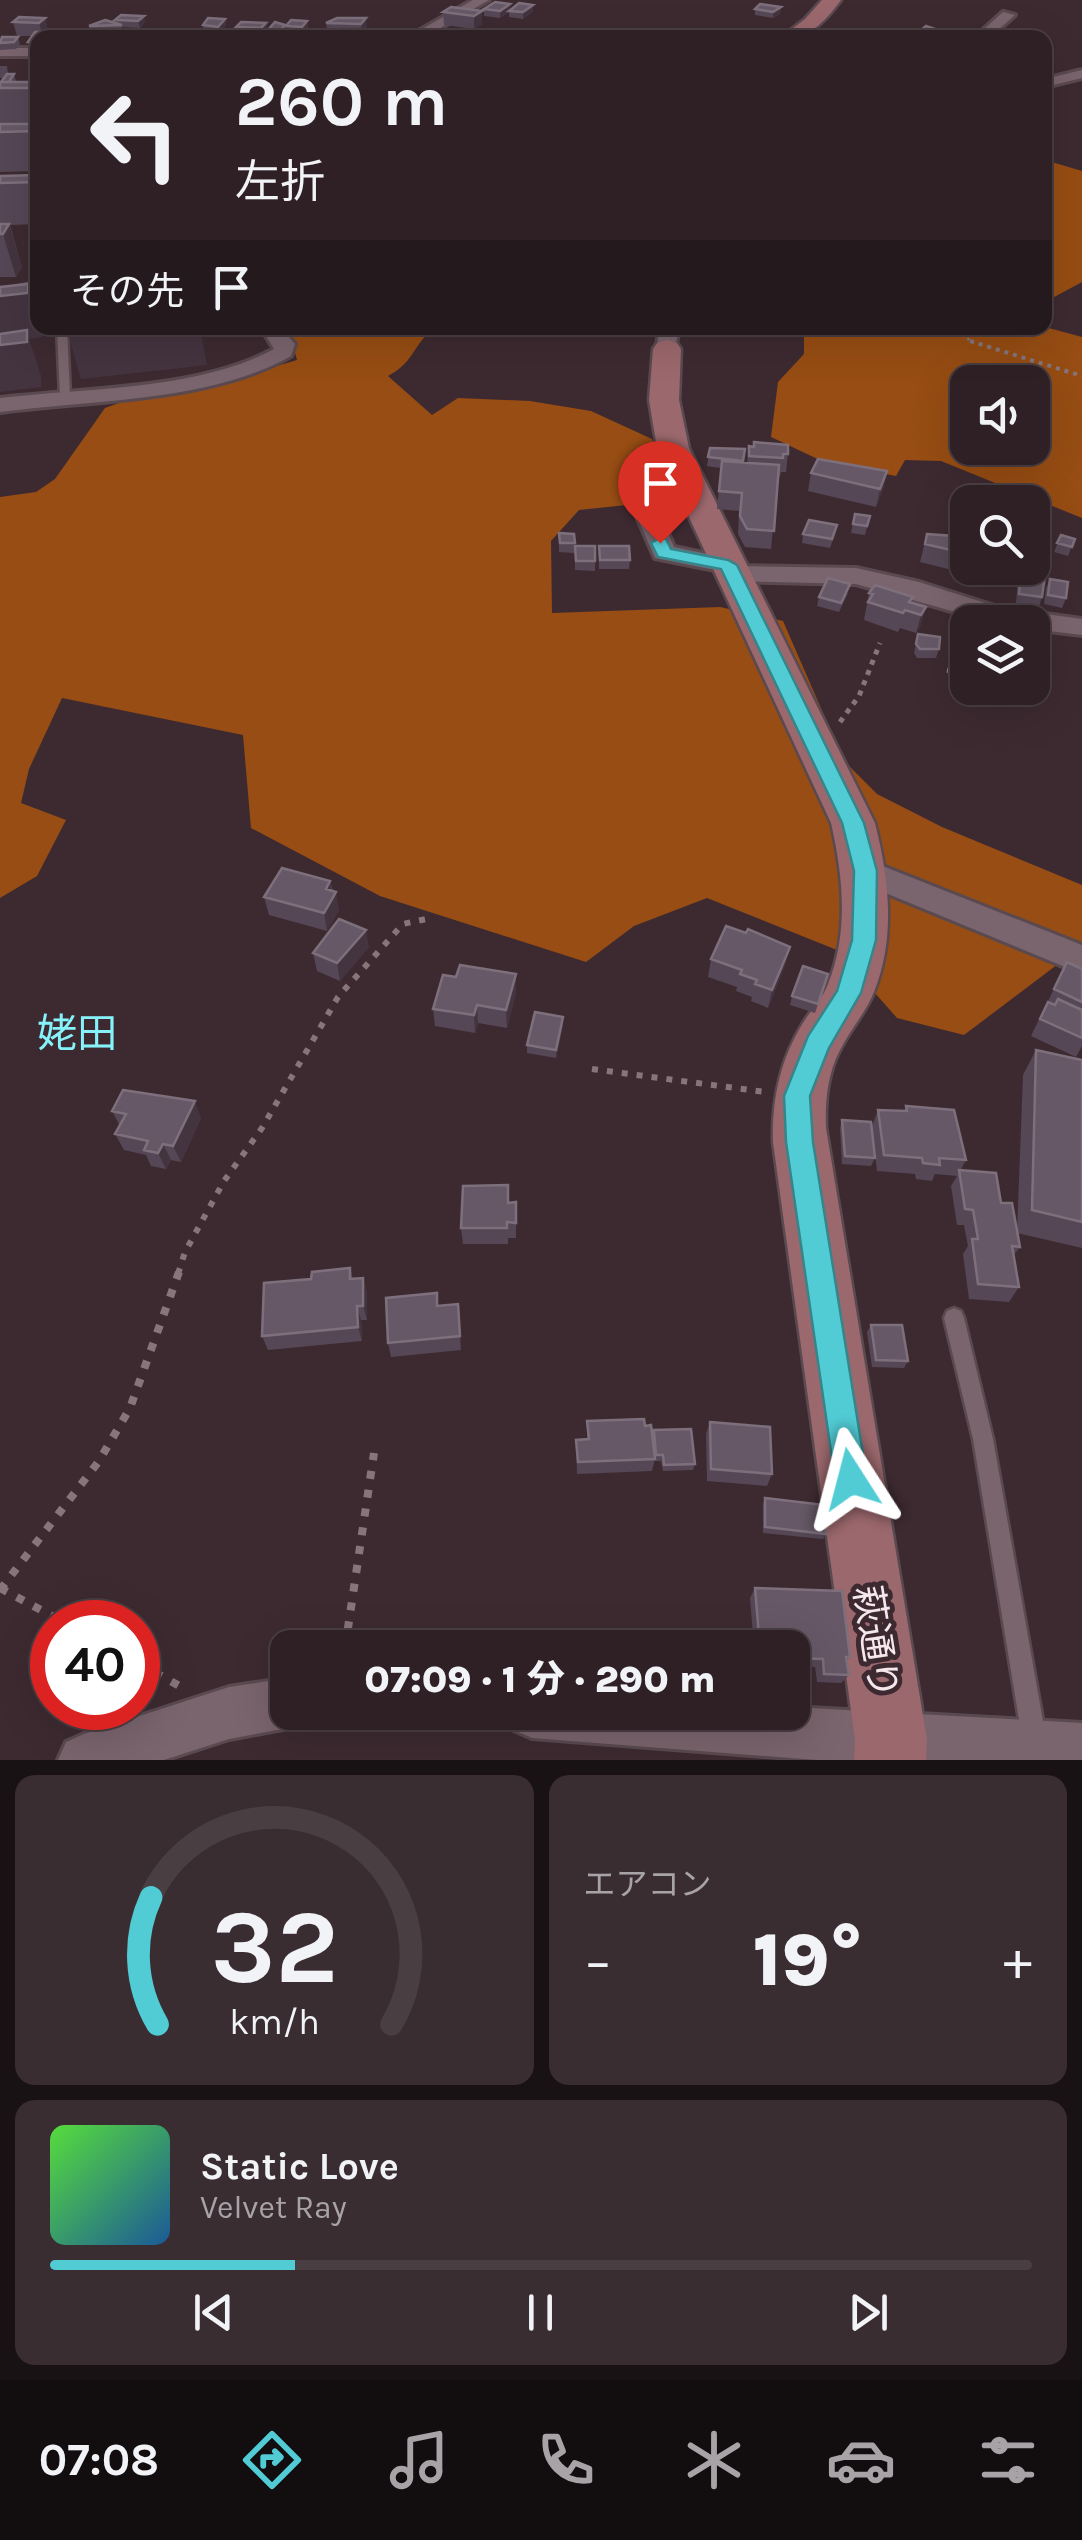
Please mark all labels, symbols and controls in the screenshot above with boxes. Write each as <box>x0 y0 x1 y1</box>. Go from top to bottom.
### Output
text: 260 m <box>235 61 448 143</box>
icon: left <box>70 70 200 200</box>
text: 左折 <box>235 156 325 208</box>
icon: arrive <box>204 260 259 315</box>
text: その先 <box>70 269 184 314</box>
map controls <box>950 365 1050 705</box>
button: sound <box>950 365 1050 465</box>
pin <box>618 441 703 544</box>
icon: arrive <box>633 456 688 511</box>
button: search <box>950 485 1050 585</box>
button: layers <box>950 605 1050 705</box>
district label: 姥田 <box>37 1010 117 1057</box>
position arrow <box>799 1427 903 1531</box>
street label: 萩通り <box>844 1582 907 1702</box>
speed limit sign: 40 <box>30 1600 160 1730</box>
text: 07:09 · 1 分 · 290 m <box>364 1657 716 1702</box>
text: エアコン <box>584 1866 712 1903</box>
text: 32 <box>210 1887 338 2008</box>
text: 19° <box>753 1916 863 2004</box>
text: − <box>584 1929 612 1993</box>
text: + <box>1003 1929 1032 1993</box>
text: km/h <box>229 2001 320 2043</box>
text: Static Love <box>200 2144 399 2189</box>
text: Velvet Ray <box>200 2189 347 2226</box>
icon: previous <box>186 2285 241 2340</box>
icon: pause <box>513 2285 568 2340</box>
icon: next <box>841 2285 896 2340</box>
icon: directions <box>237 2425 307 2495</box>
icon: music <box>384 2425 454 2495</box>
icon: phone <box>531 2425 601 2495</box>
icon: climate <box>679 2425 749 2495</box>
icon: car <box>826 2425 896 2495</box>
icon: filters <box>973 2425 1043 2495</box>
text: 07:08 <box>39 2434 159 2486</box>

